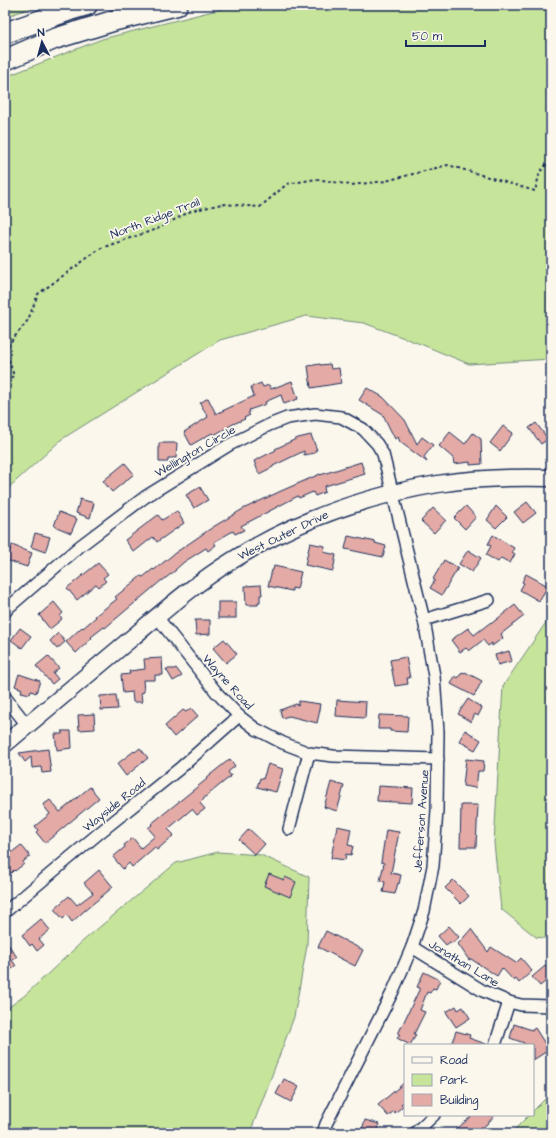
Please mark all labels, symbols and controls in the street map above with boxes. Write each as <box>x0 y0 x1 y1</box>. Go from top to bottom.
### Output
north arrow <box>22 22 62 62</box>
scale bar <box>406 22 485 48</box>
text: N <box>37 25 45 40</box>
text: 50 m <box>412 28 443 45</box>
street label: North Ridge Trail <box>108 194 203 244</box>
street label: Wellington Circle <box>152 421 240 482</box>
street label: West Outer Drive <box>235 506 332 565</box>
street label: Wayne Road <box>198 651 257 714</box>
street label: Jefferson Avenue <box>409 769 434 873</box>
street label: Wayside Road <box>79 775 150 837</box>
street label: Jonathan Lane <box>425 936 503 992</box>
legend <box>404 1044 534 1116</box>
text: Road <box>440 1052 468 1069</box>
text: Park <box>440 1072 468 1089</box>
text: Building <box>440 1092 478 1110</box>

